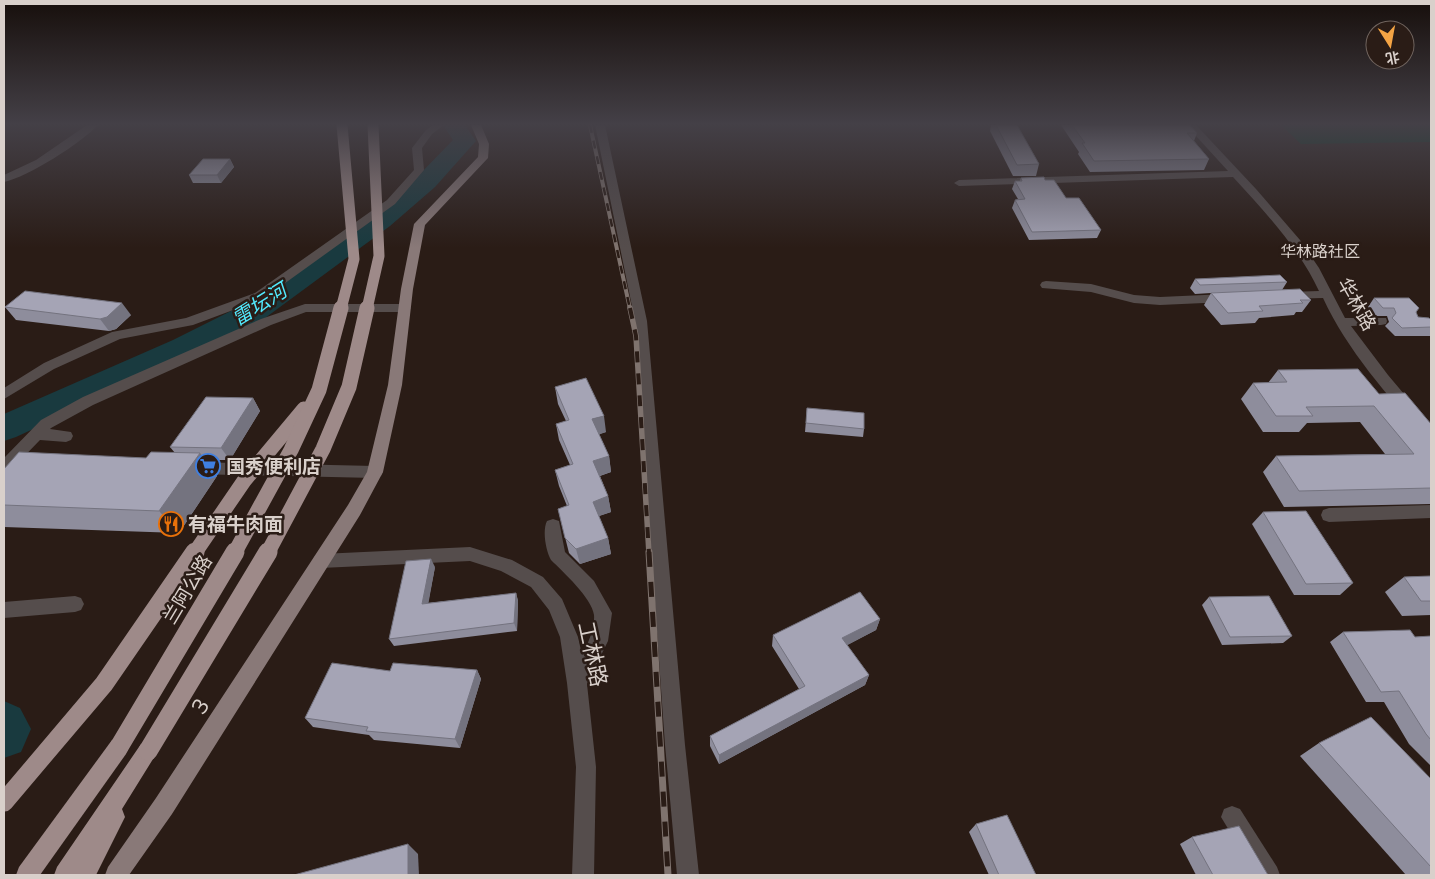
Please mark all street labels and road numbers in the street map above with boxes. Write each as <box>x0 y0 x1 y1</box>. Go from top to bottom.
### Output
street label: 华林路 <box>1332 273 1382 335</box>
street label: 兰阿公路 <box>157 550 217 628</box>
street label: 工林路 <box>572 619 614 689</box>
street label: 3 <box>185 693 215 719</box>

